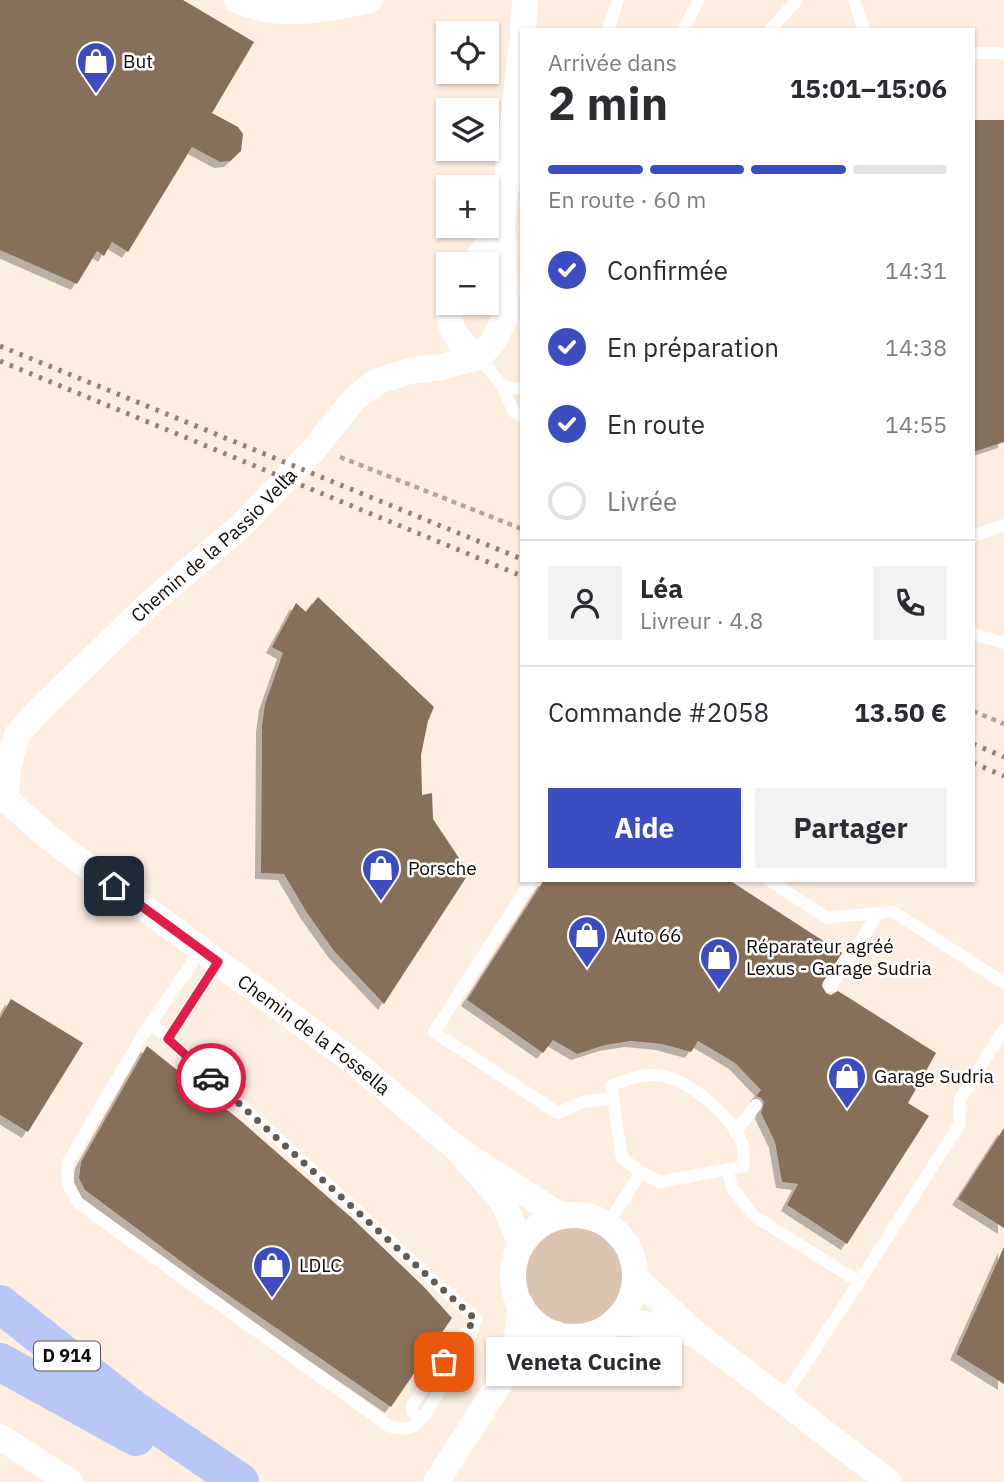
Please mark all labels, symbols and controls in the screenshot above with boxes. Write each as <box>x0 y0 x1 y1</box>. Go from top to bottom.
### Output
map controls <box>436 21 499 315</box>
button: locate <box>436 21 499 84</box>
shop icon: But <box>75 40 117 95</box>
text: Arrivée dans <box>548 47 677 77</box>
place label: But <box>123 49 153 73</box>
text: 15:01–15:06 <box>790 71 947 105</box>
text: 2 min <box>548 73 668 133</box>
button: layers <box>436 98 499 161</box>
button: + <box>436 175 499 238</box>
text: En route · 60 m <box>548 184 706 214</box>
icon: check <box>548 251 586 289</box>
button: − <box>436 252 499 315</box>
text: Confirmée <box>607 253 728 287</box>
text: 14:31 <box>885 255 947 285</box>
icon: check <box>548 328 586 366</box>
text: En préparation <box>607 330 779 364</box>
text: 14:38 <box>885 332 947 362</box>
icon: check <box>548 405 586 443</box>
text: En route <box>607 407 705 441</box>
text: 14:55 <box>885 409 947 439</box>
street label: Chemin de la Passio Vella <box>126 463 302 627</box>
text: Livrée <box>607 484 677 518</box>
button: person <box>548 566 622 640</box>
button: phone <box>873 566 947 640</box>
text: Léa <box>640 571 683 605</box>
text: Livreur · 4.8 <box>640 605 763 635</box>
text: Commande #2058 <box>548 695 769 729</box>
text: 13.50 € <box>854 695 947 729</box>
button: Aide <box>548 788 741 868</box>
button: Partager <box>755 788 947 868</box>
shop icon: Porsche <box>360 847 402 902</box>
pin <box>84 856 144 916</box>
place label: Porsche <box>408 856 477 880</box>
icon: home <box>95 867 133 905</box>
shop icon: Auto 66 <box>566 914 608 969</box>
place label: Auto 66 <box>614 923 682 947</box>
place label: Réparateur agréé Lexus - Garage Sudria <box>746 934 932 980</box>
shop icon: Réparateur agréé Lexus - Garage Sudria <box>698 936 740 991</box>
street label: Chemin de la Fossella <box>233 969 396 1100</box>
courier <box>176 1043 246 1113</box>
shop icon: Garage Sudria <box>826 1055 868 1110</box>
icon: car <box>192 1059 230 1097</box>
place label: Garage Sudria <box>874 1064 994 1088</box>
shop icon: LDLC <box>251 1244 293 1299</box>
place label: LDLC <box>299 1253 342 1277</box>
pin <box>414 1332 474 1392</box>
callout: Veneta Cucine <box>486 1338 682 1386</box>
road number: D 914 <box>34 1342 100 1371</box>
icon: bag <box>425 1343 463 1381</box>
text: Veneta Cucine <box>507 1346 661 1376</box>

